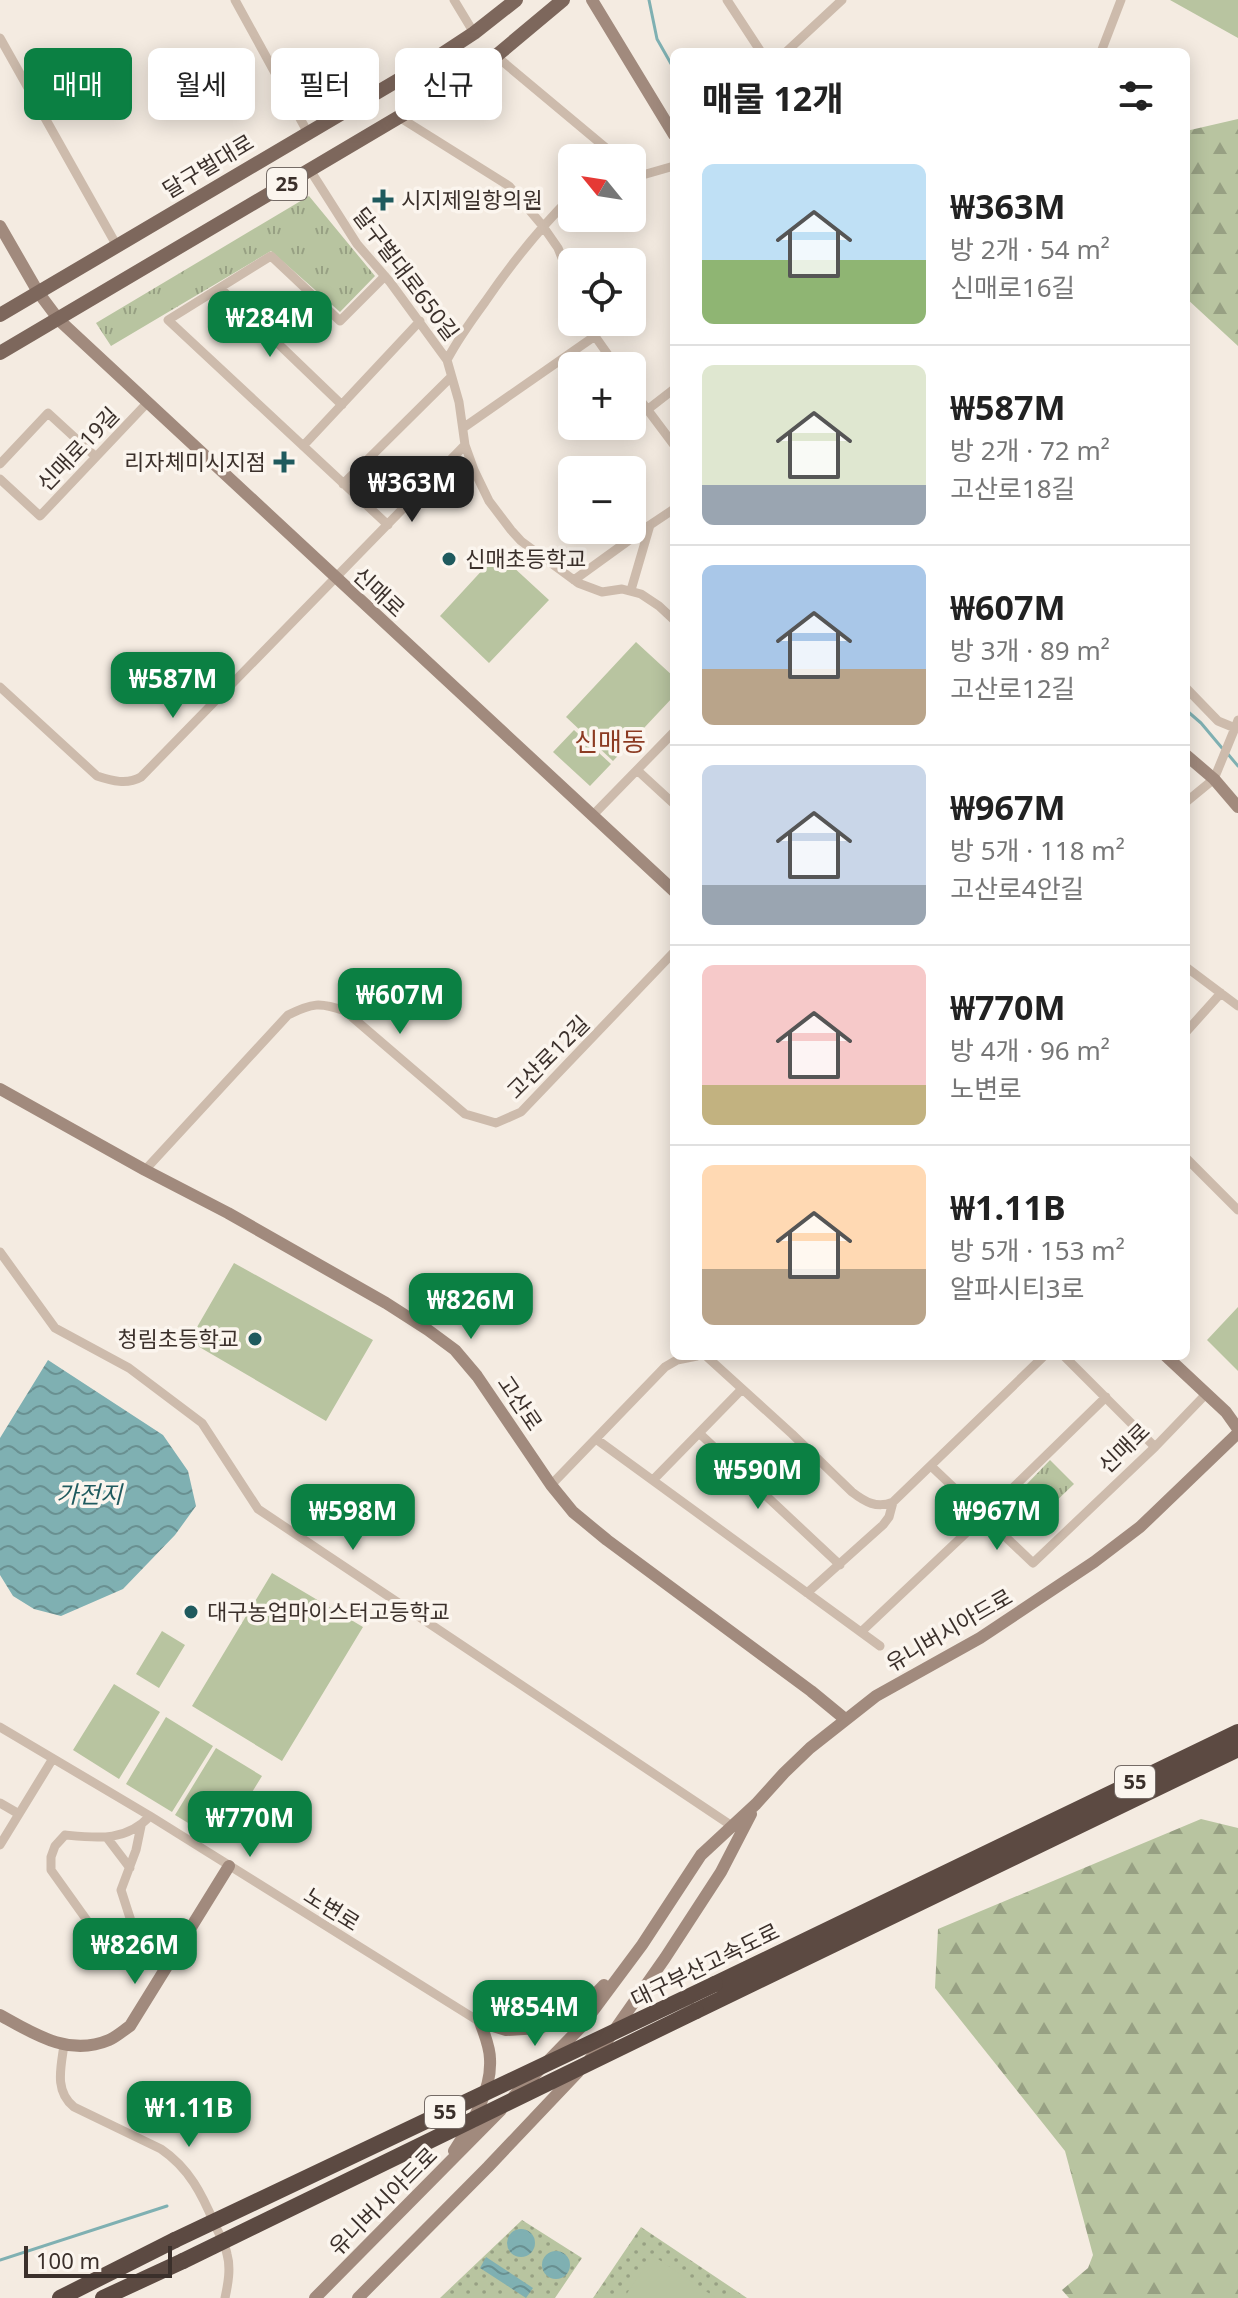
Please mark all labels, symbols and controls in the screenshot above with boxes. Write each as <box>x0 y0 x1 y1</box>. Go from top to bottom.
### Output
chip: 매매 <box>24 48 132 120</box>
chip: 월세 <box>148 48 255 120</box>
chip: 필터 <box>271 48 379 120</box>
chip: 신규 <box>395 48 502 120</box>
icon: filters <box>1114 74 1158 118</box>
text: 매물 12개 <box>702 75 844 121</box>
street label: 달구벌대로 <box>156 126 259 204</box>
north arrow <box>558 144 646 232</box>
map controls <box>558 144 646 544</box>
road number: 25 <box>267 168 307 200</box>
text: ₩363M <box>950 183 1066 229</box>
place label: 시지제일항의원 <box>401 184 543 214</box>
marker: 시지제일항의원 <box>372 189 394 211</box>
icon: home <box>766 196 862 292</box>
street label: 달구벌대로650길 <box>347 201 467 346</box>
text: 방 2개 · 54 m² <box>950 231 1110 267</box>
button: locate <box>558 248 646 336</box>
text: 신매로16길 <box>950 269 1075 305</box>
pin: ₩284M <box>214 291 326 359</box>
text: ₩284M <box>226 299 314 335</box>
button: + <box>558 352 646 440</box>
text: ₩587M <box>950 384 1066 430</box>
icon: home <box>766 397 862 493</box>
street label: 신매로19길 <box>30 400 125 497</box>
text: 방 2개 · 72 m² <box>950 432 1110 468</box>
place label: 리자체미시지점 <box>124 446 266 476</box>
marker: 리자체미시지점 <box>273 451 295 473</box>
pin: ₩363M <box>356 456 468 524</box>
button: − <box>558 456 646 544</box>
text: ₩363M <box>368 464 456 500</box>
text: 고산로18길 <box>950 470 1075 506</box>
place label: 신매초등학교 <box>465 543 586 573</box>
marker: 신매초등학교 <box>440 550 458 568</box>
street label: 신매로 <box>347 560 412 623</box>
text: ₩607M <box>950 584 1066 630</box>
icon: home <box>766 597 862 693</box>
text: 방 3개 · 89 m² <box>950 632 1110 668</box>
pin: ₩587M <box>117 652 229 720</box>
text: ₩587M <box>129 660 217 696</box>
text: 고산로12길 <box>950 670 1075 706</box>
district label: 신매동 <box>574 723 646 759</box>
text: ₩967M <box>950 784 1066 830</box>
icon: home <box>766 797 862 893</box>
text: 방 5개 · 118 m² <box>950 832 1125 868</box>
text: 고산로4안길 <box>950 870 1084 906</box>
pin: ₩607M <box>344 968 456 1036</box>
text: ₩607M <box>356 976 444 1012</box>
text: ₩770M <box>950 984 1066 1030</box>
icon: home <box>766 997 862 1093</box>
street label: 고산로12길 <box>499 1008 595 1104</box>
text: 방 4개 · 96 m² <box>950 1032 1110 1068</box>
text: 노변로 <box>950 1070 1022 1106</box>
text: ₩1.11B <box>950 1184 1066 1230</box>
icon: home <box>766 1197 862 1293</box>
text: 방 5개 · 153 m² <box>950 1232 1125 1268</box>
text: 알파시티3로 <box>950 1270 1084 1306</box>
pin: ₩826M <box>415 1273 527 1341</box>
text: ₩826M <box>427 1281 515 1317</box>
place label: 청림초등학교 <box>118 1323 239 1353</box>
marker: 청림초등학교 <box>246 1330 264 1348</box>
street label: 고산로 <box>491 1369 550 1436</box>
street label: 신매로 <box>1091 1415 1156 1479</box>
pin: ₩590M <box>702 1443 814 1511</box>
text: ₩590M <box>714 1451 802 1487</box>
water label: 가전지 <box>56 1477 124 1510</box>
pin: ₩598M <box>297 1484 409 1552</box>
pin: ₩967M <box>941 1484 1053 1552</box>
text: ₩598M <box>309 1492 397 1528</box>
text: ₩967M <box>953 1492 1041 1528</box>
street label: 유니버시아드로 <box>880 1581 1017 1678</box>
place label: 대구농업마이스터고등학교 <box>207 1596 450 1626</box>
marker: 대구농업마이스터고등학교 <box>182 1603 200 1621</box>
road number: 55 <box>1115 1766 1155 1798</box>
pin: ₩770M <box>194 1791 306 1859</box>
text: ₩770M <box>206 1799 294 1835</box>
street label: 노변로 <box>299 1879 366 1937</box>
street label: 대구부산고속도로 <box>625 1915 784 2013</box>
pin: ₩826M <box>79 1918 191 1986</box>
text: ₩826M <box>91 1926 179 1962</box>
pin: ₩854M <box>479 1980 591 2048</box>
text: ₩854M <box>491 1988 579 2024</box>
pin: ₩1.11B <box>124 2081 254 2149</box>
text: ₩1.11B <box>145 2089 233 2125</box>
road number: 55 <box>425 2096 465 2128</box>
street label: 유니버시아드로 <box>322 2140 443 2261</box>
scale bar <box>24 2242 172 2278</box>
text: 100 m <box>36 2245 100 2275</box>

